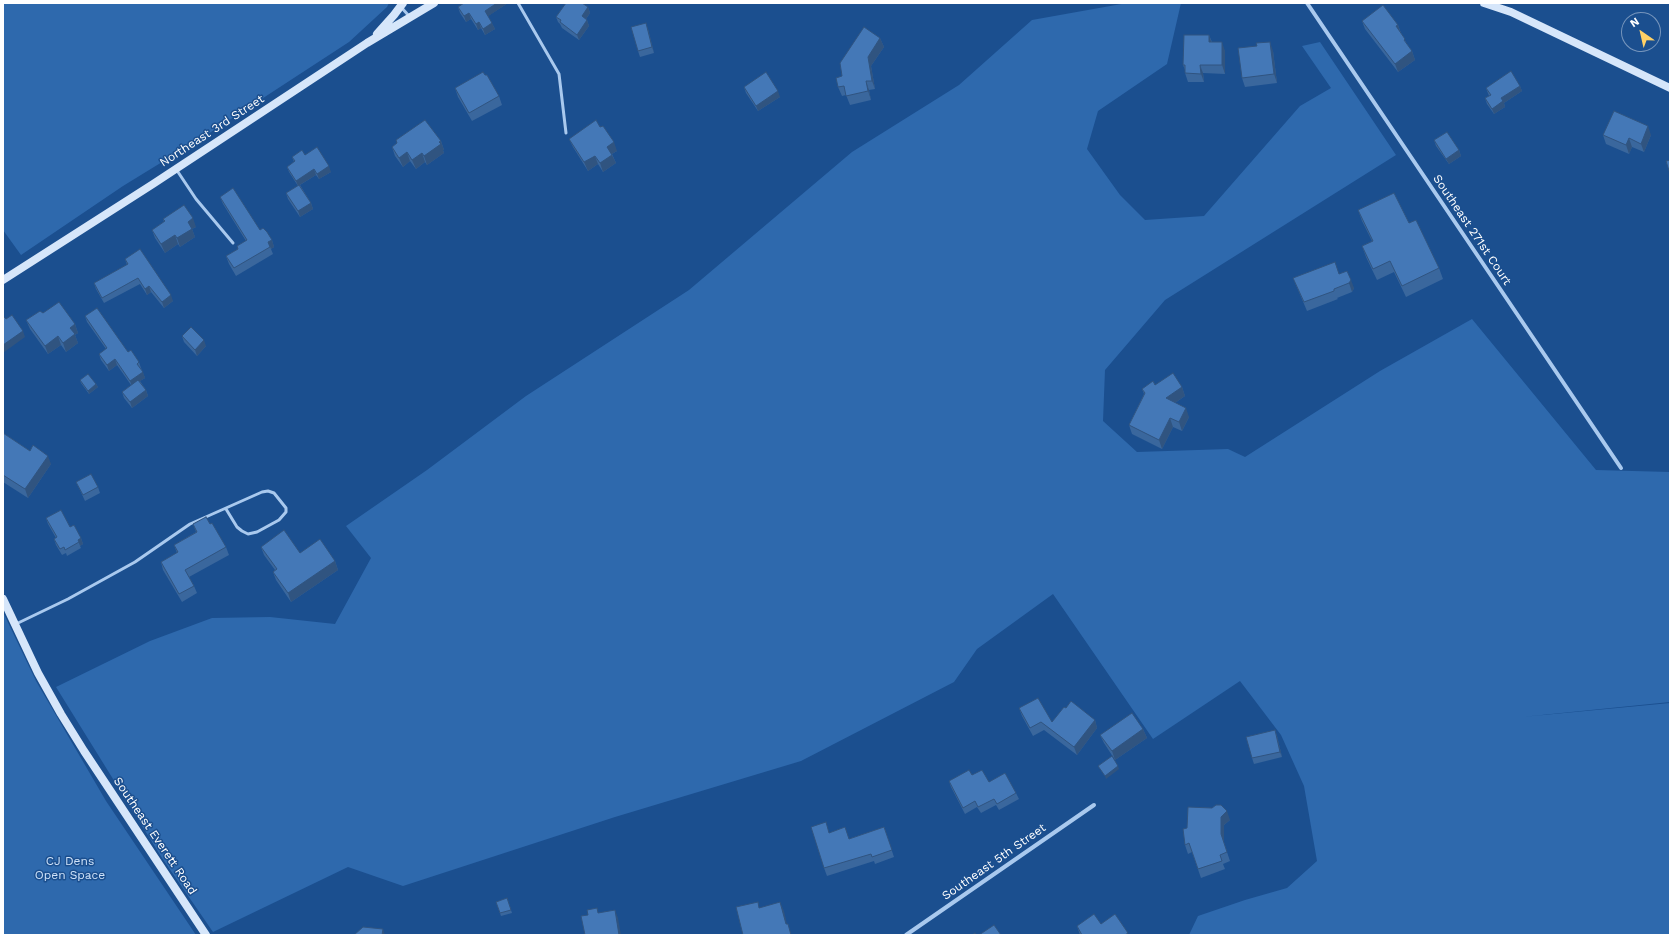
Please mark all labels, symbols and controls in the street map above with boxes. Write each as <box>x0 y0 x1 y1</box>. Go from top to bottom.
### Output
north arrow <box>1621 12 1661 52</box>
text: N <box>1628 15 1642 30</box>
street label: Northeast 3rd Street <box>157 92 267 170</box>
street label: Southeast 271st Court <box>1430 172 1514 288</box>
street label: Southeast Everett Road <box>110 775 200 897</box>
street label: Southeast 5th Street <box>939 821 1049 903</box>
park label: CJ Dens Open Space <box>35 854 105 882</box>

